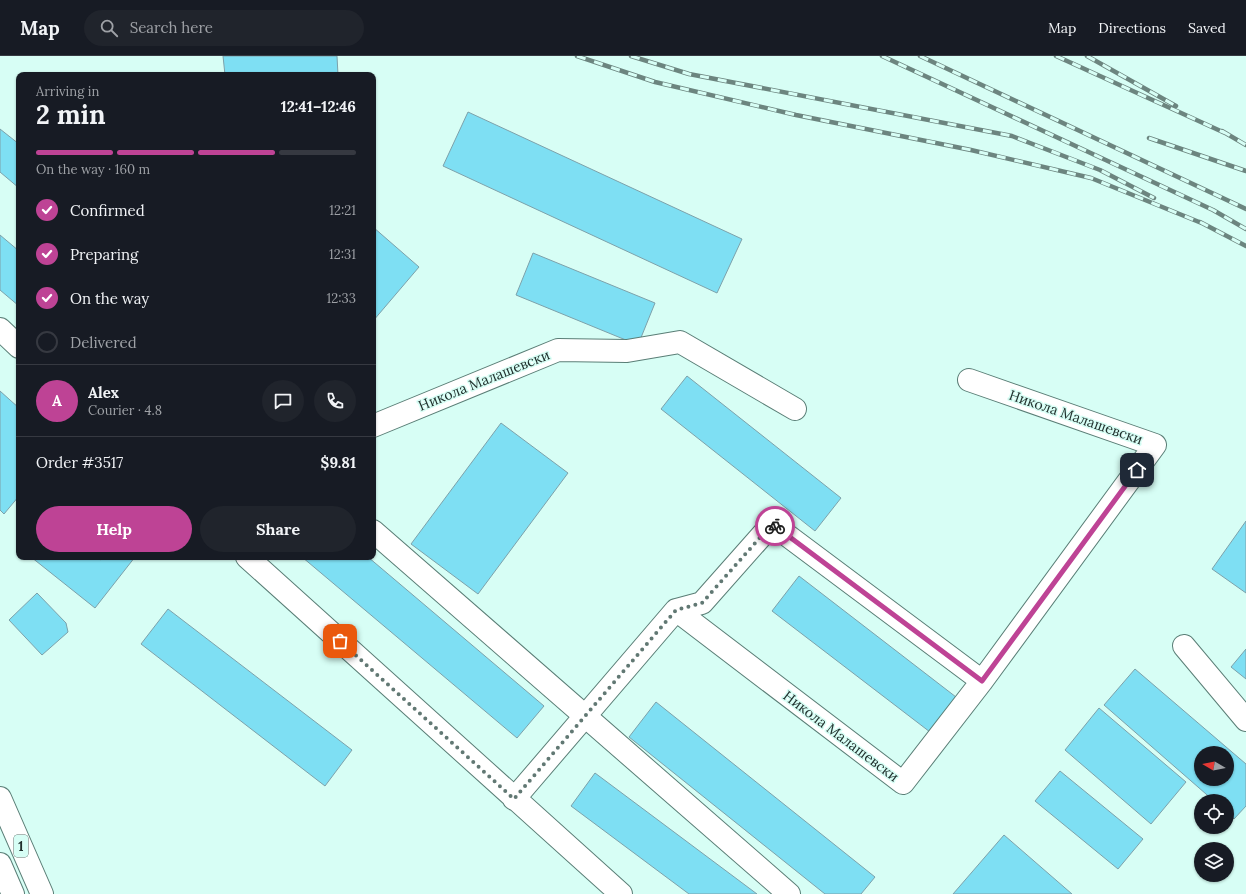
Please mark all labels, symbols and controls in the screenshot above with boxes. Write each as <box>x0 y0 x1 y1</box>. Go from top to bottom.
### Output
search box <box>84 10 364 46</box>
text: Map <box>20 16 60 40</box>
icon: search <box>98 17 120 39</box>
text: Search here <box>130 18 213 37</box>
text: Map <box>1048 19 1076 37</box>
text: Directions <box>1098 19 1166 37</box>
text: Saved <box>1188 19 1226 37</box>
text: Arriving in <box>36 83 99 100</box>
text: 12:41–12:46 <box>281 97 356 116</box>
text: 2 min <box>36 98 106 131</box>
text: On the way · 160 m <box>36 161 150 178</box>
icon: check <box>36 199 58 221</box>
text: Confirmed <box>70 201 145 220</box>
text: 12:21 <box>329 202 356 219</box>
icon: check <box>36 243 58 265</box>
text: Preparing <box>70 245 138 264</box>
text: 12:31 <box>329 246 356 263</box>
icon: check <box>36 287 58 309</box>
text: On the way <box>70 289 149 308</box>
text: 12:33 <box>327 290 356 307</box>
text: Delivered <box>70 333 137 352</box>
street label: Никола Малашевски <box>416 345 553 415</box>
button: chat <box>262 380 304 422</box>
button: phone <box>314 380 356 422</box>
text: Alex <box>88 383 119 402</box>
street label: Никола Малашевски <box>1007 386 1145 448</box>
text: A <box>52 391 62 410</box>
text: Courier · 4.8 <box>88 402 162 419</box>
text: Order #3517 <box>36 453 123 472</box>
text: $9.81 <box>321 453 356 472</box>
pin <box>1120 453 1154 487</box>
icon: home <box>1126 459 1148 481</box>
button: Help <box>36 506 192 552</box>
button: Share <box>200 506 356 552</box>
courier <box>755 506 795 546</box>
icon: bike <box>764 515 786 537</box>
pin <box>323 624 357 658</box>
icon: bag <box>329 630 351 652</box>
street label: Никола Малашевски <box>780 687 903 786</box>
north arrow <box>1194 746 1234 786</box>
map controls <box>1194 746 1234 882</box>
button: locate <box>1194 794 1234 834</box>
road number: 1 <box>14 835 28 857</box>
button: layers <box>1194 842 1234 882</box>

